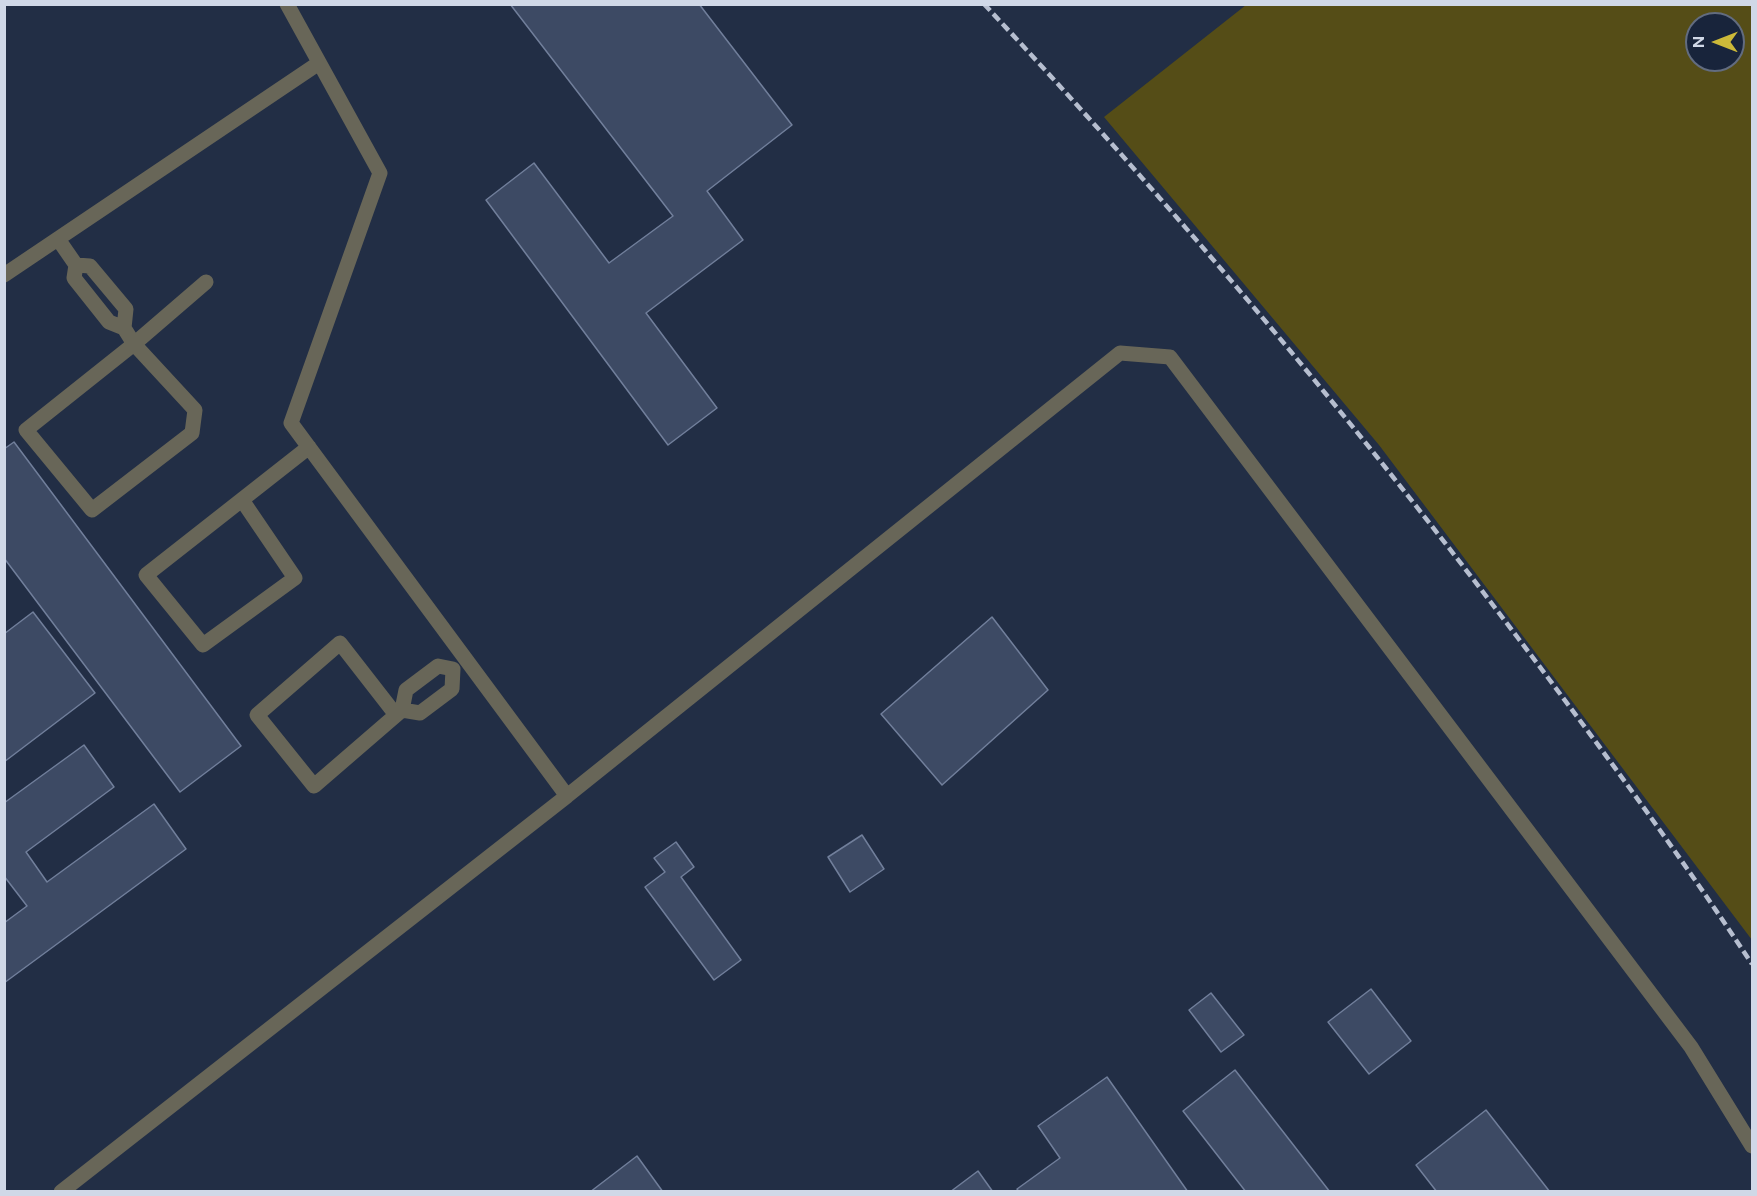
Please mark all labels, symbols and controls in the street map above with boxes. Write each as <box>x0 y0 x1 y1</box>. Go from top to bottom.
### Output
north arrow <box>1685 12 1745 72</box>
text: N <box>1689 36 1708 48</box>

